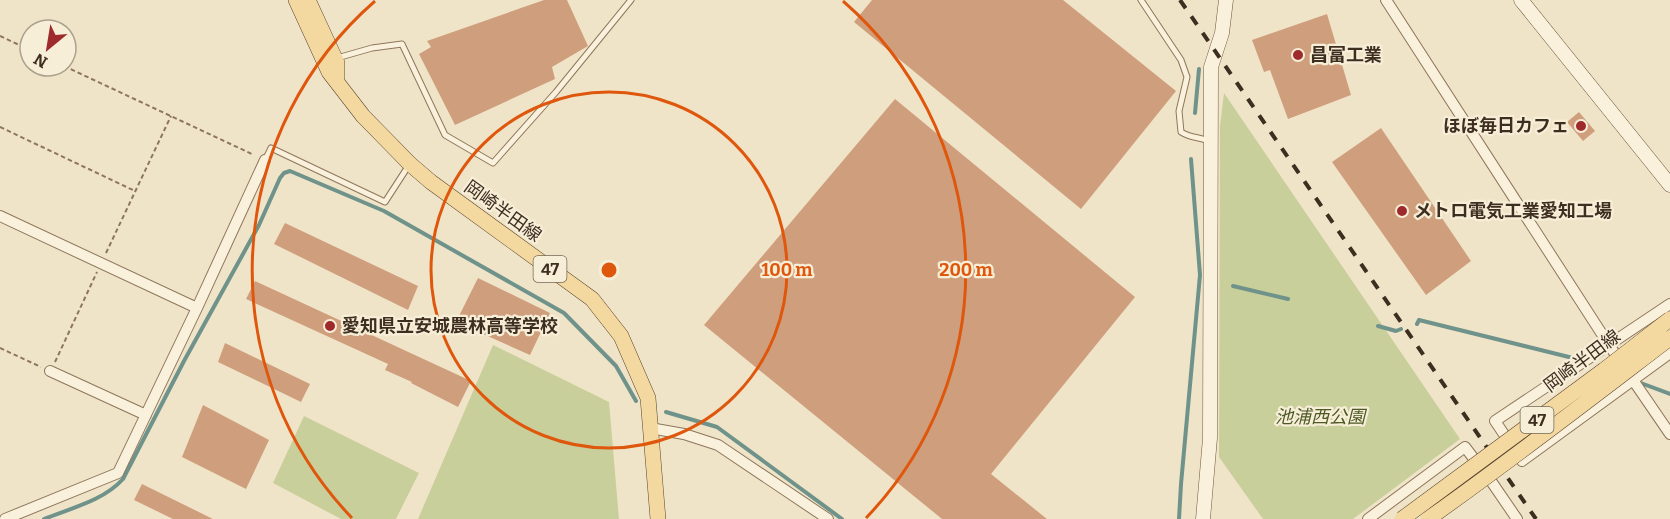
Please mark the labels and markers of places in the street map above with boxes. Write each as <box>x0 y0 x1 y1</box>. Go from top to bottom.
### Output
place label: 昌富工業 <box>1310 44 1382 66</box>
marker: 昌富工業 <box>1291 48 1305 62</box>
place label: ほぼ毎日カフェ <box>1443 115 1569 137</box>
marker: ほぼ毎日カフェ <box>1574 119 1588 133</box>
place label: メトロ電気工業愛知工場 <box>1414 200 1612 222</box>
marker: メトロ電気工業愛知工場 <box>1395 204 1409 218</box>
centre of rings <box>599 260 619 280</box>
place label: 愛知県立安城農林高等学校 <box>342 315 558 337</box>
marker: 愛知県立安城農林高等学校 <box>323 319 337 333</box>

